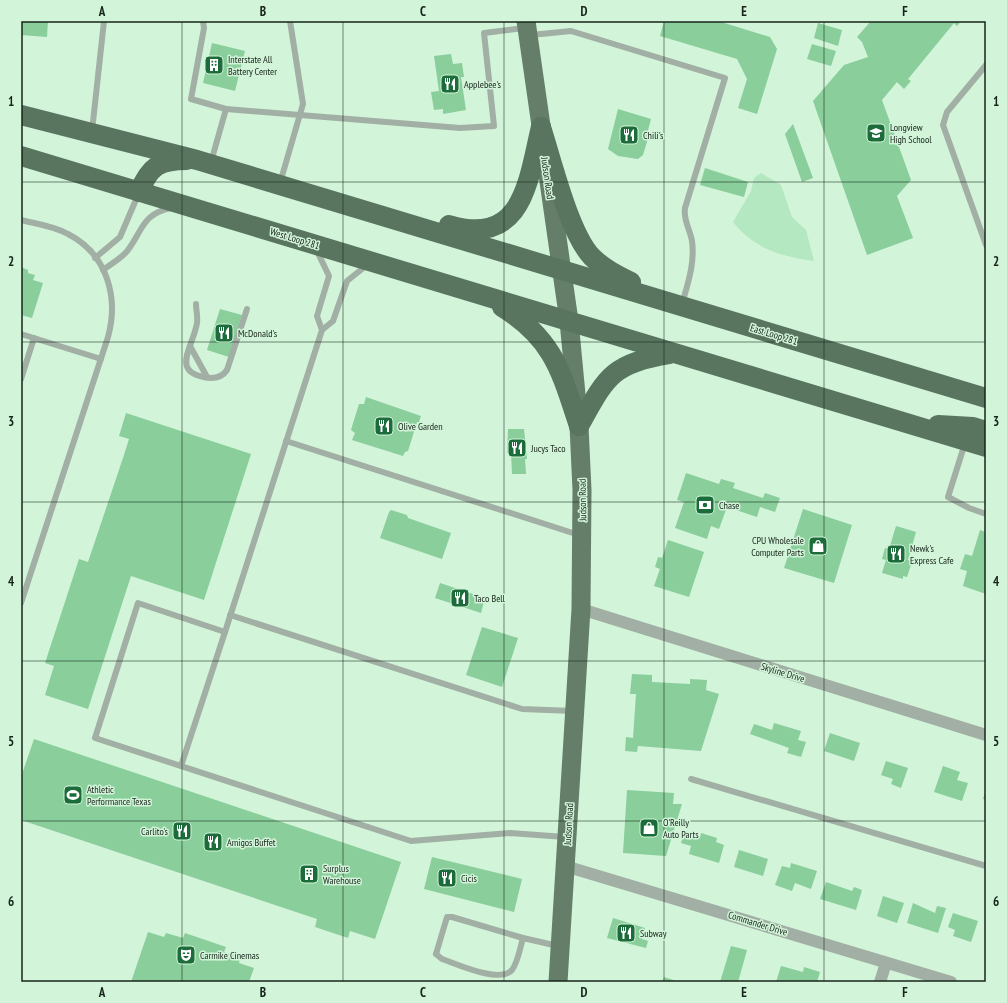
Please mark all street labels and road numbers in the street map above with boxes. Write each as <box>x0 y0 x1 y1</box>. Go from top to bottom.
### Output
street label: Judson Road <box>538 155 557 200</box>
street label: West Loop 281 <box>269 225 321 252</box>
street label: East Loop 281 <box>749 321 799 348</box>
street label: Judson Road <box>576 479 589 522</box>
street label: Skyline Drive <box>759 660 806 685</box>
street label: Judson Road <box>561 803 576 847</box>
street label: Commander Drive <box>727 908 789 939</box>

